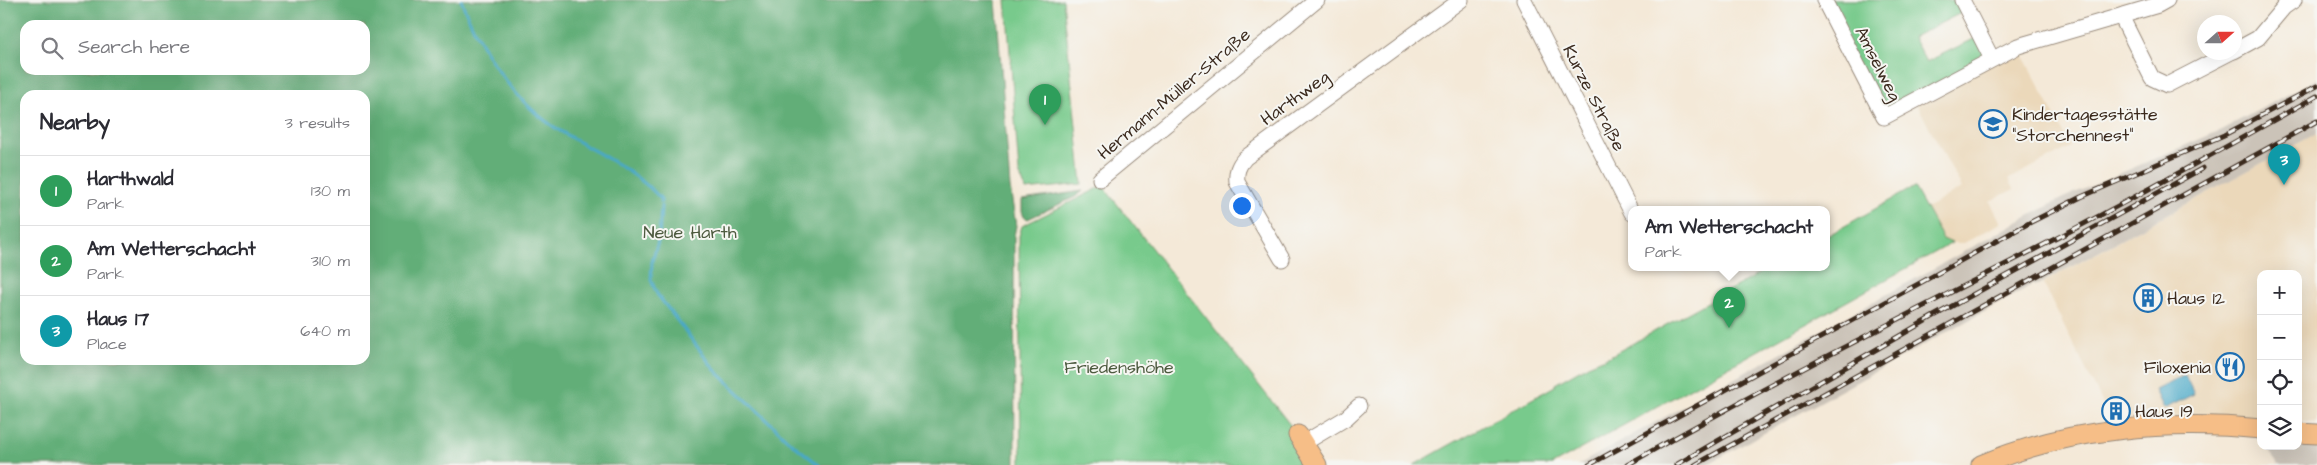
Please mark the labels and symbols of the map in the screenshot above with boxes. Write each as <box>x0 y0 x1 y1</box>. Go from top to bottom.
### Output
north arrow <box>2197 15 2242 60</box>
street label: Hermann-Müller-Straße <box>1092 22 1256 166</box>
street label: Amselweg <box>1848 22 1907 106</box>
street label: Kurze Straße <box>1556 41 1632 156</box>
street label: Harthweg <box>1255 64 1335 132</box>
pin: 1 <box>1029 84 1061 125</box>
place label: Kindertagesstätte "Storchennest" <box>2012 102 2158 148</box>
school or university icon: Kindertagesstätte "Storchennest" <box>1978 109 2008 139</box>
pin: 3 <box>2268 144 2300 185</box>
your location <box>1229 193 1255 219</box>
park label: Neue Harth <box>643 220 737 245</box>
building icon: Haus 12 <box>2133 283 2163 313</box>
place label: Haus 12 <box>2167 286 2226 311</box>
pin: 2 <box>1713 287 1745 328</box>
restaurant icon: Filoxenia <box>2215 352 2245 382</box>
park label: Friedenshöhe <box>1064 355 1174 380</box>
place label: Filoxenia <box>2144 355 2211 380</box>
building icon: Haus 19 <box>2101 396 2131 426</box>
place label: Haus 19 <box>2135 399 2193 424</box>

